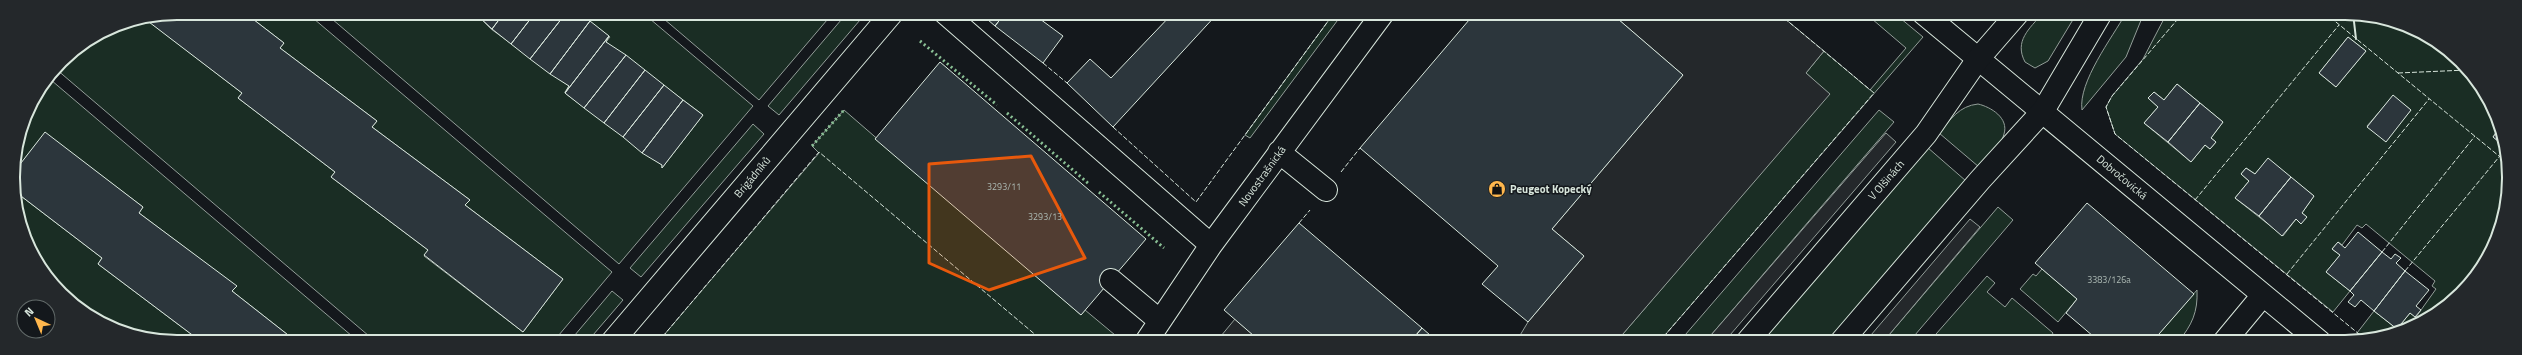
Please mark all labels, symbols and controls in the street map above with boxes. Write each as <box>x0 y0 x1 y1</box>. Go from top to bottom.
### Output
street label: Novostrašnická <box>1235 142 1290 210</box>
street label: Dobročovická <box>2093 151 2151 203</box>
street label: Brigádníků <box>730 153 774 201</box>
street label: V Olšinách <box>1864 156 1908 203</box>
shop icon: Peugeot Kopecký <box>1487 179 1507 199</box>
house number: 3293/11 <box>987 180 1021 193</box>
place label: Peugeot Kopecký <box>1510 181 1592 197</box>
house number: 3293/13 <box>1028 210 1062 223</box>
house number: 3383/126a <box>2087 273 2131 286</box>
north arrow <box>16 299 56 339</box>
text: N <box>21 303 37 320</box>

